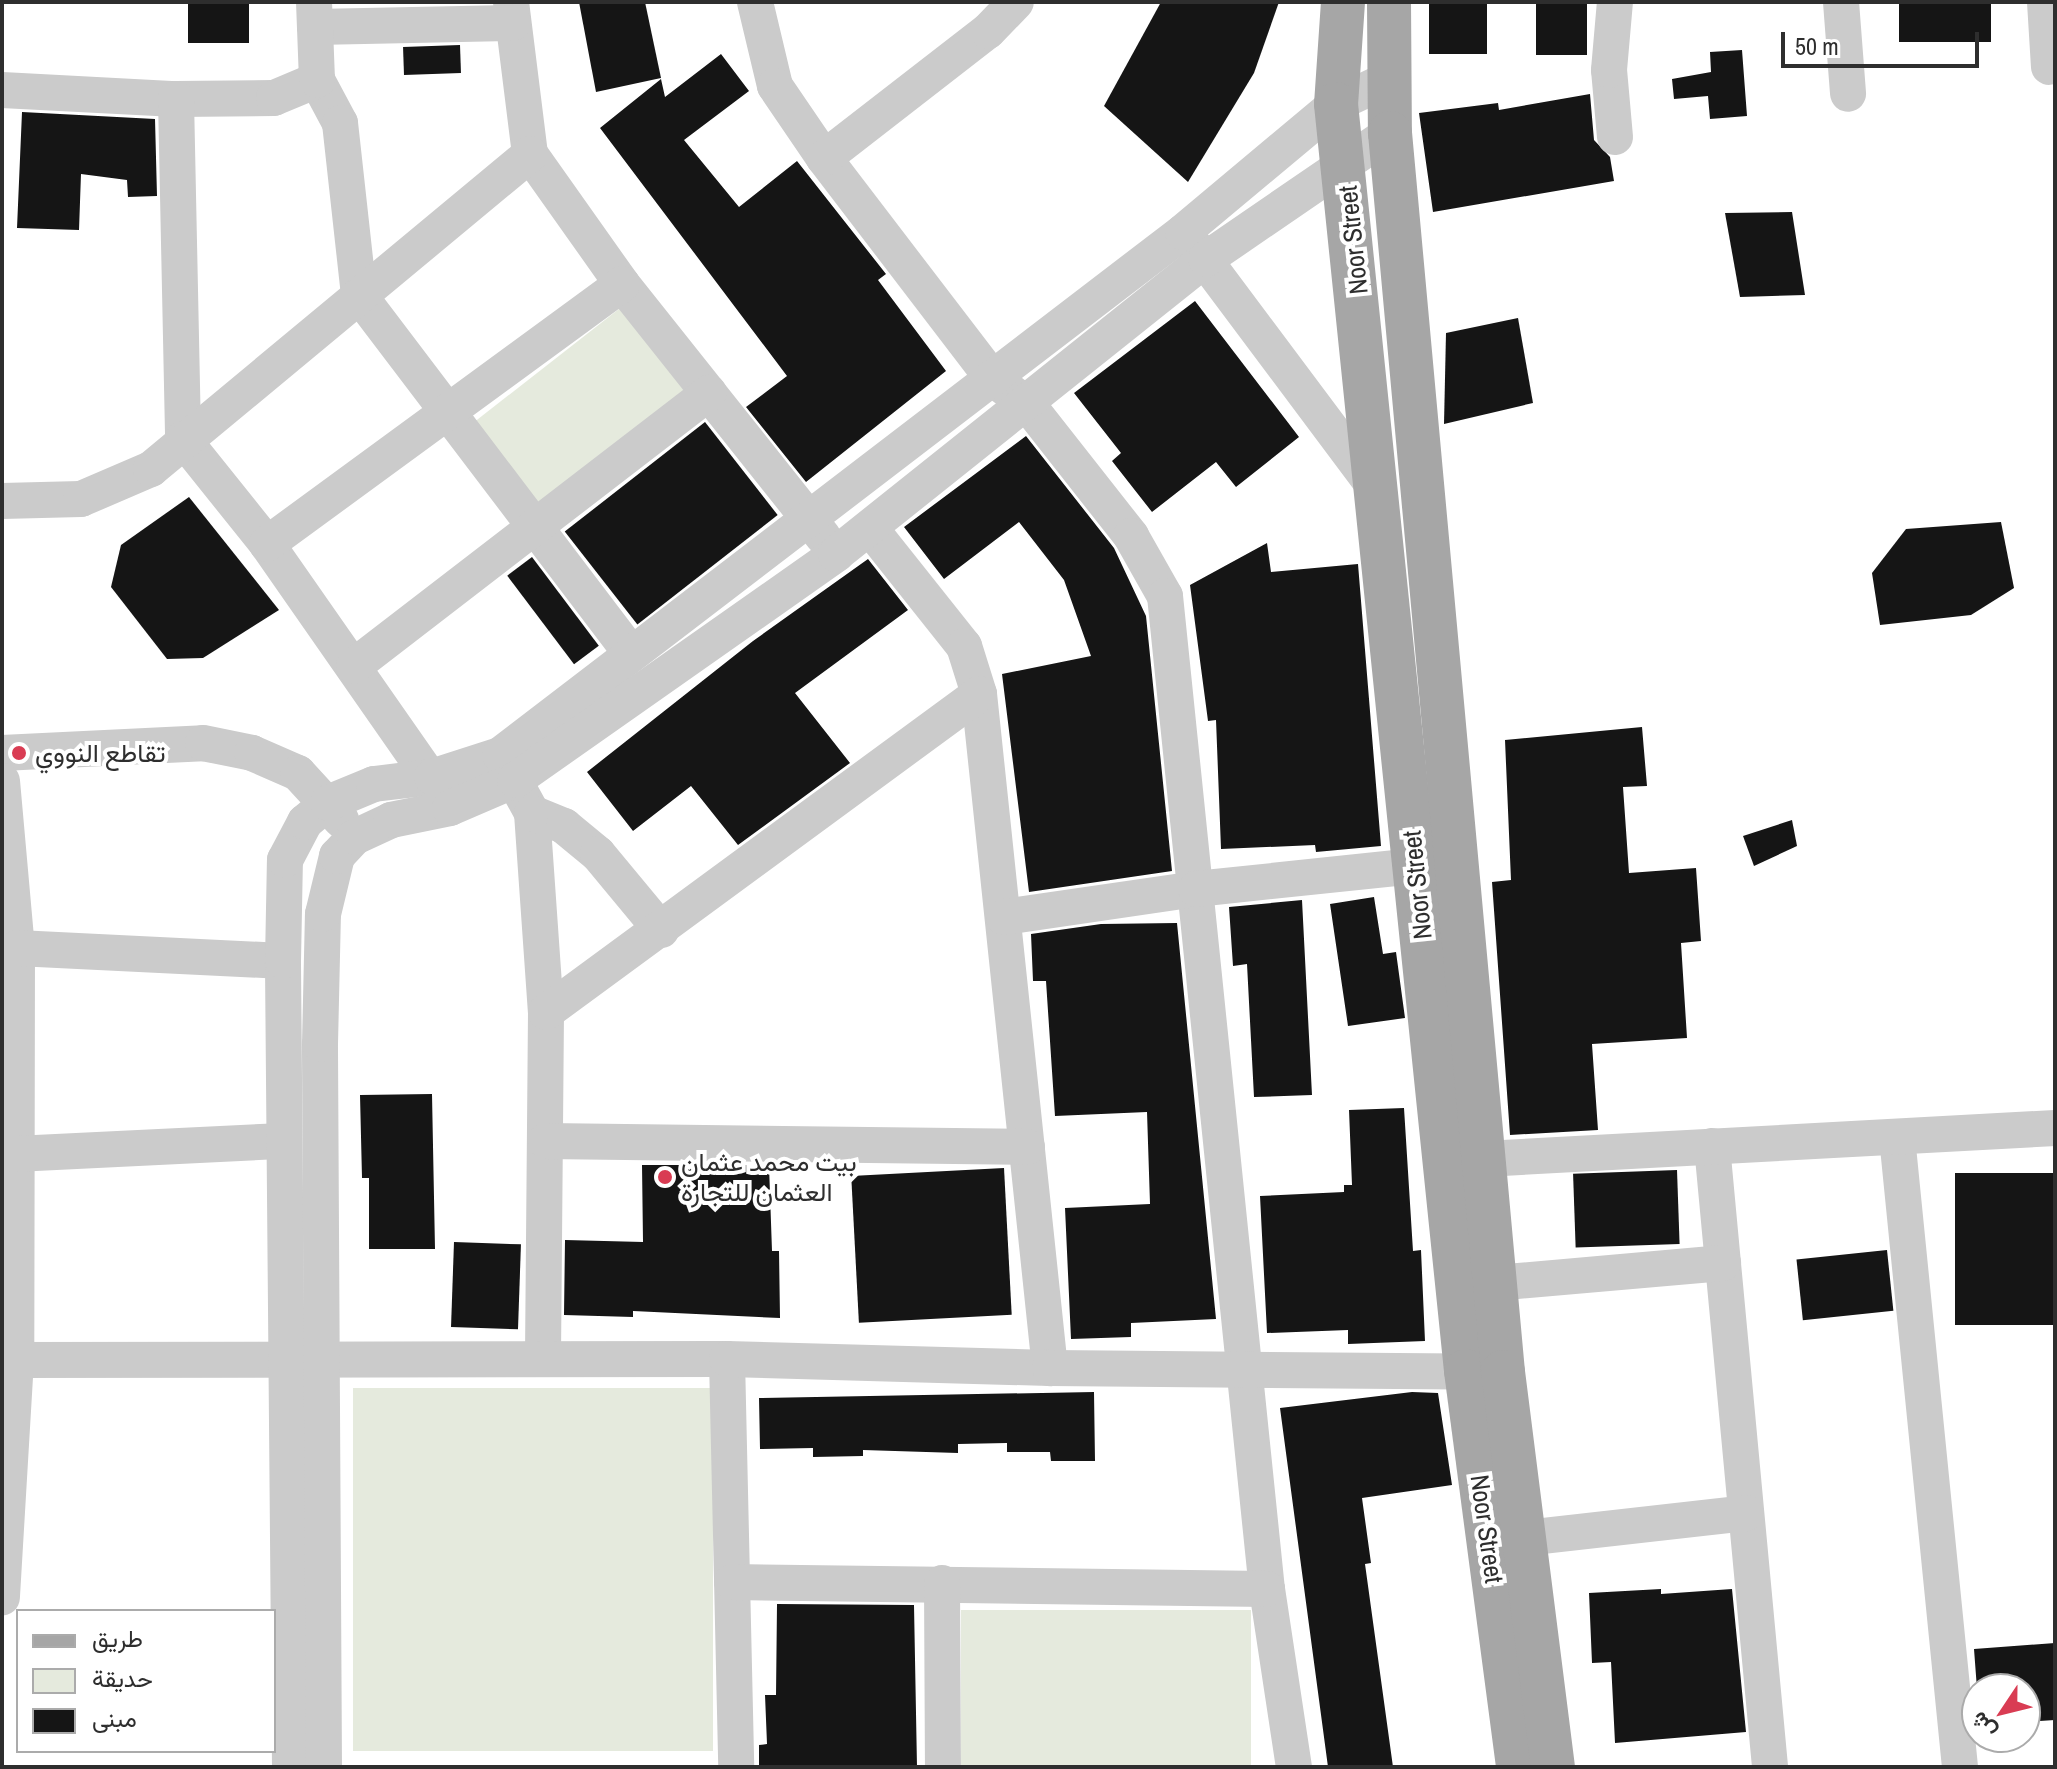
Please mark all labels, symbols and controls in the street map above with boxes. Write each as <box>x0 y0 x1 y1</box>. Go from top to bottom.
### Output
scale bar <box>1785 16 1983 66</box>
text: 50 m <box>1795 30 1839 62</box>
street label: Noor Street <box>1332 184 1374 296</box>
place label: تقاطع النووي <box>35 737 166 769</box>
marker: تقاطع النووي <box>10 744 28 762</box>
street label: Noor Street <box>1396 829 1438 941</box>
place label: بيت محمد عثمان العثمان للتجارة <box>681 1146 857 1208</box>
marker: بيت محمد عثمان العثمان للتجارة <box>656 1168 674 1186</box>
street label: Noor Street <box>1464 1473 1510 1585</box>
legend <box>16 1609 276 1753</box>
text: طريق <box>92 1622 143 1654</box>
text: حديقة <box>92 1662 153 1694</box>
north arrow <box>1961 1673 2041 1753</box>
text: مبنى <box>92 1702 137 1734</box>
text: ش <box>1963 1706 2003 1745</box>

